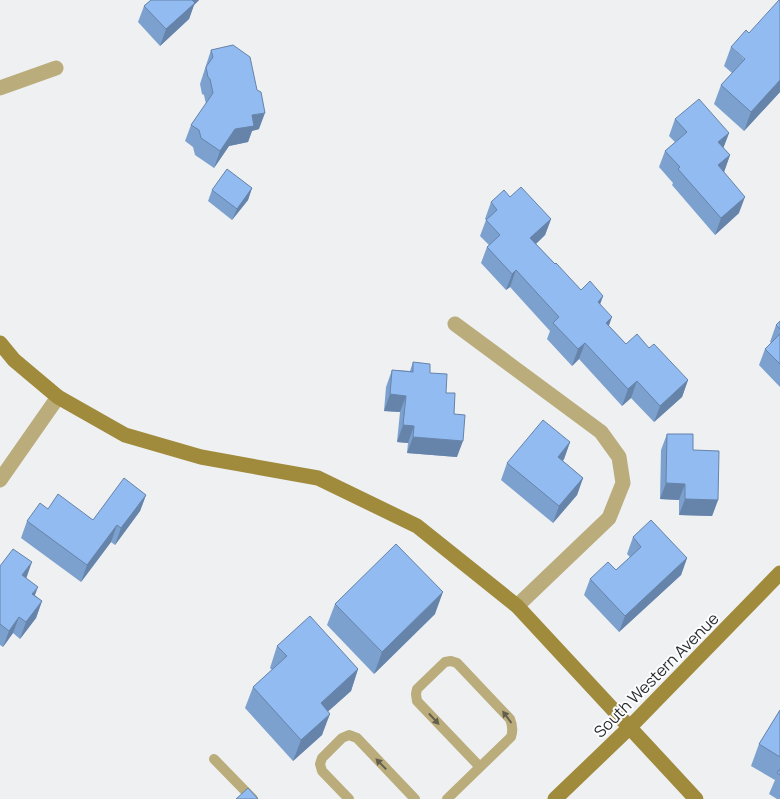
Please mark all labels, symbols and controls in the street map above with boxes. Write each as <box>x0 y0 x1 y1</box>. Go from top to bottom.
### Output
street label: South Western Avenue <box>589 608 723 742</box>
one-way arrow <box>502 710 512 724</box>
one-way arrow <box>428 713 440 725</box>
one-way arrow <box>375 758 387 770</box>

